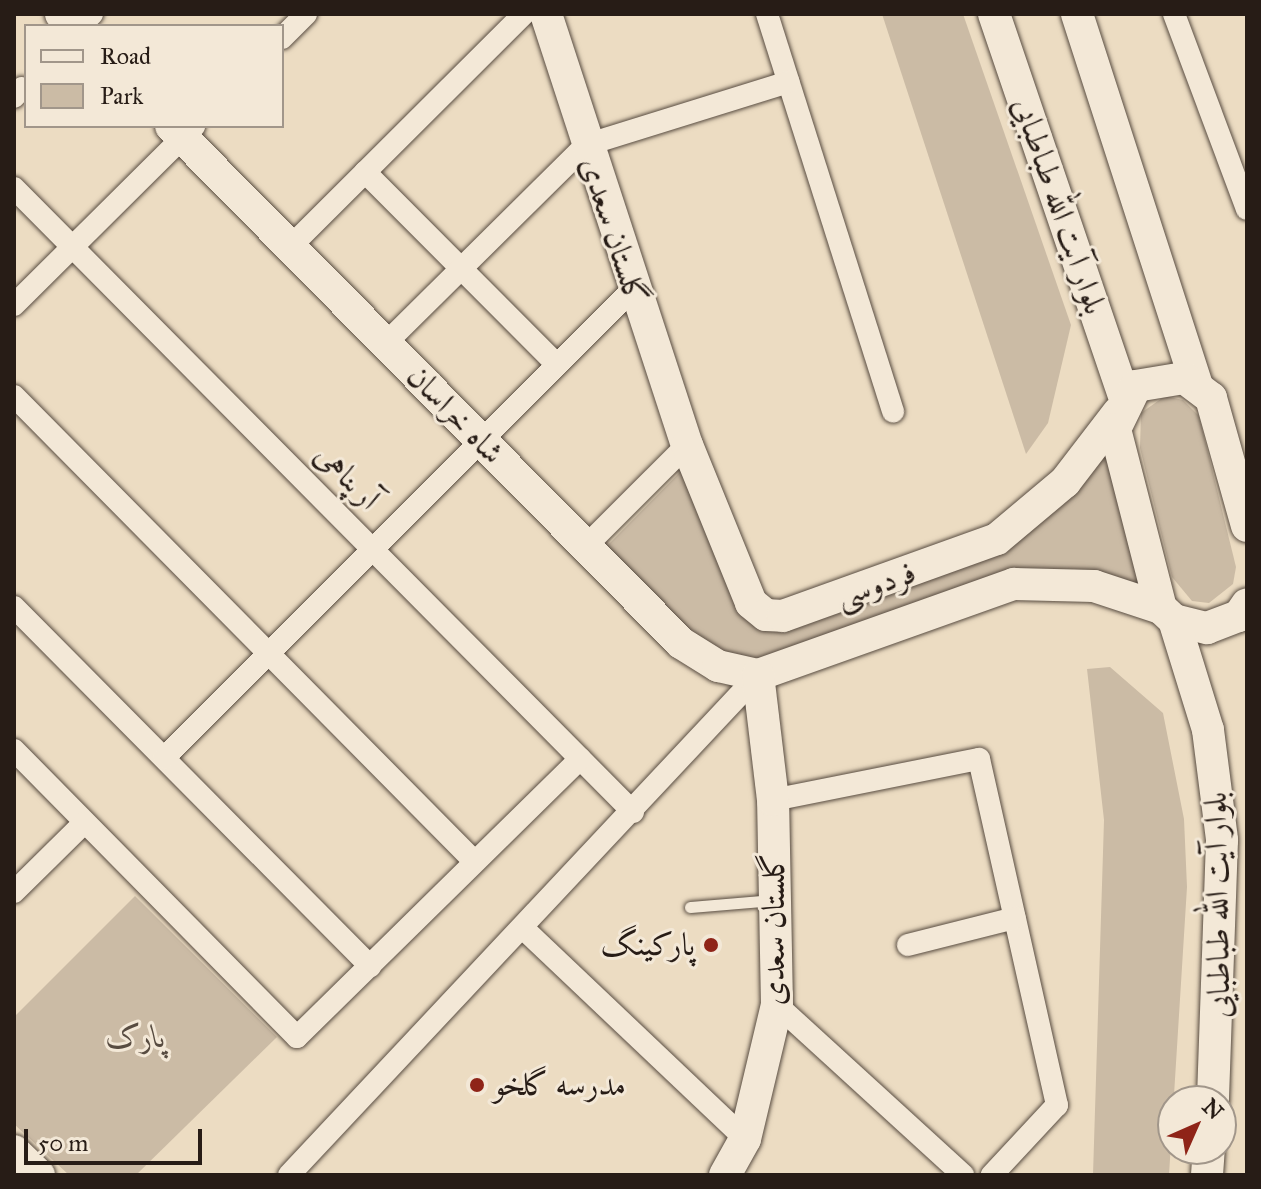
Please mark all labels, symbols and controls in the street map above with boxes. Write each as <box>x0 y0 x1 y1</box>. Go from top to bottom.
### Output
legend <box>24 24 284 128</box>
text: Road <box>100 41 151 71</box>
text: Park <box>100 81 143 111</box>
street label: بلوار آیت الله طباطبایی <box>1004 93 1114 319</box>
street label: گلستان سعدی <box>571 152 655 310</box>
street label: شاه خراسان <box>398 357 512 473</box>
street label: آرپناهی <box>306 436 388 518</box>
street label: فردوسی <box>831 554 921 616</box>
street label: بلوار آیت الله طباطبایی <box>1197 791 1239 1019</box>
street label: گلستان سعدی <box>755 853 793 1005</box>
place label: پارکینگ <box>601 926 695 964</box>
marker: پارکینگ <box>702 936 720 954</box>
park label: پارک <box>106 1018 166 1056</box>
place label: مدرسه گلخو <box>493 1066 626 1104</box>
marker: مدرسه گلخو <box>468 1076 486 1094</box>
north arrow <box>1157 1085 1237 1165</box>
text: N <box>1197 1093 1229 1125</box>
scale bar <box>28 1113 206 1163</box>
text: 50 m <box>38 1128 88 1158</box>

